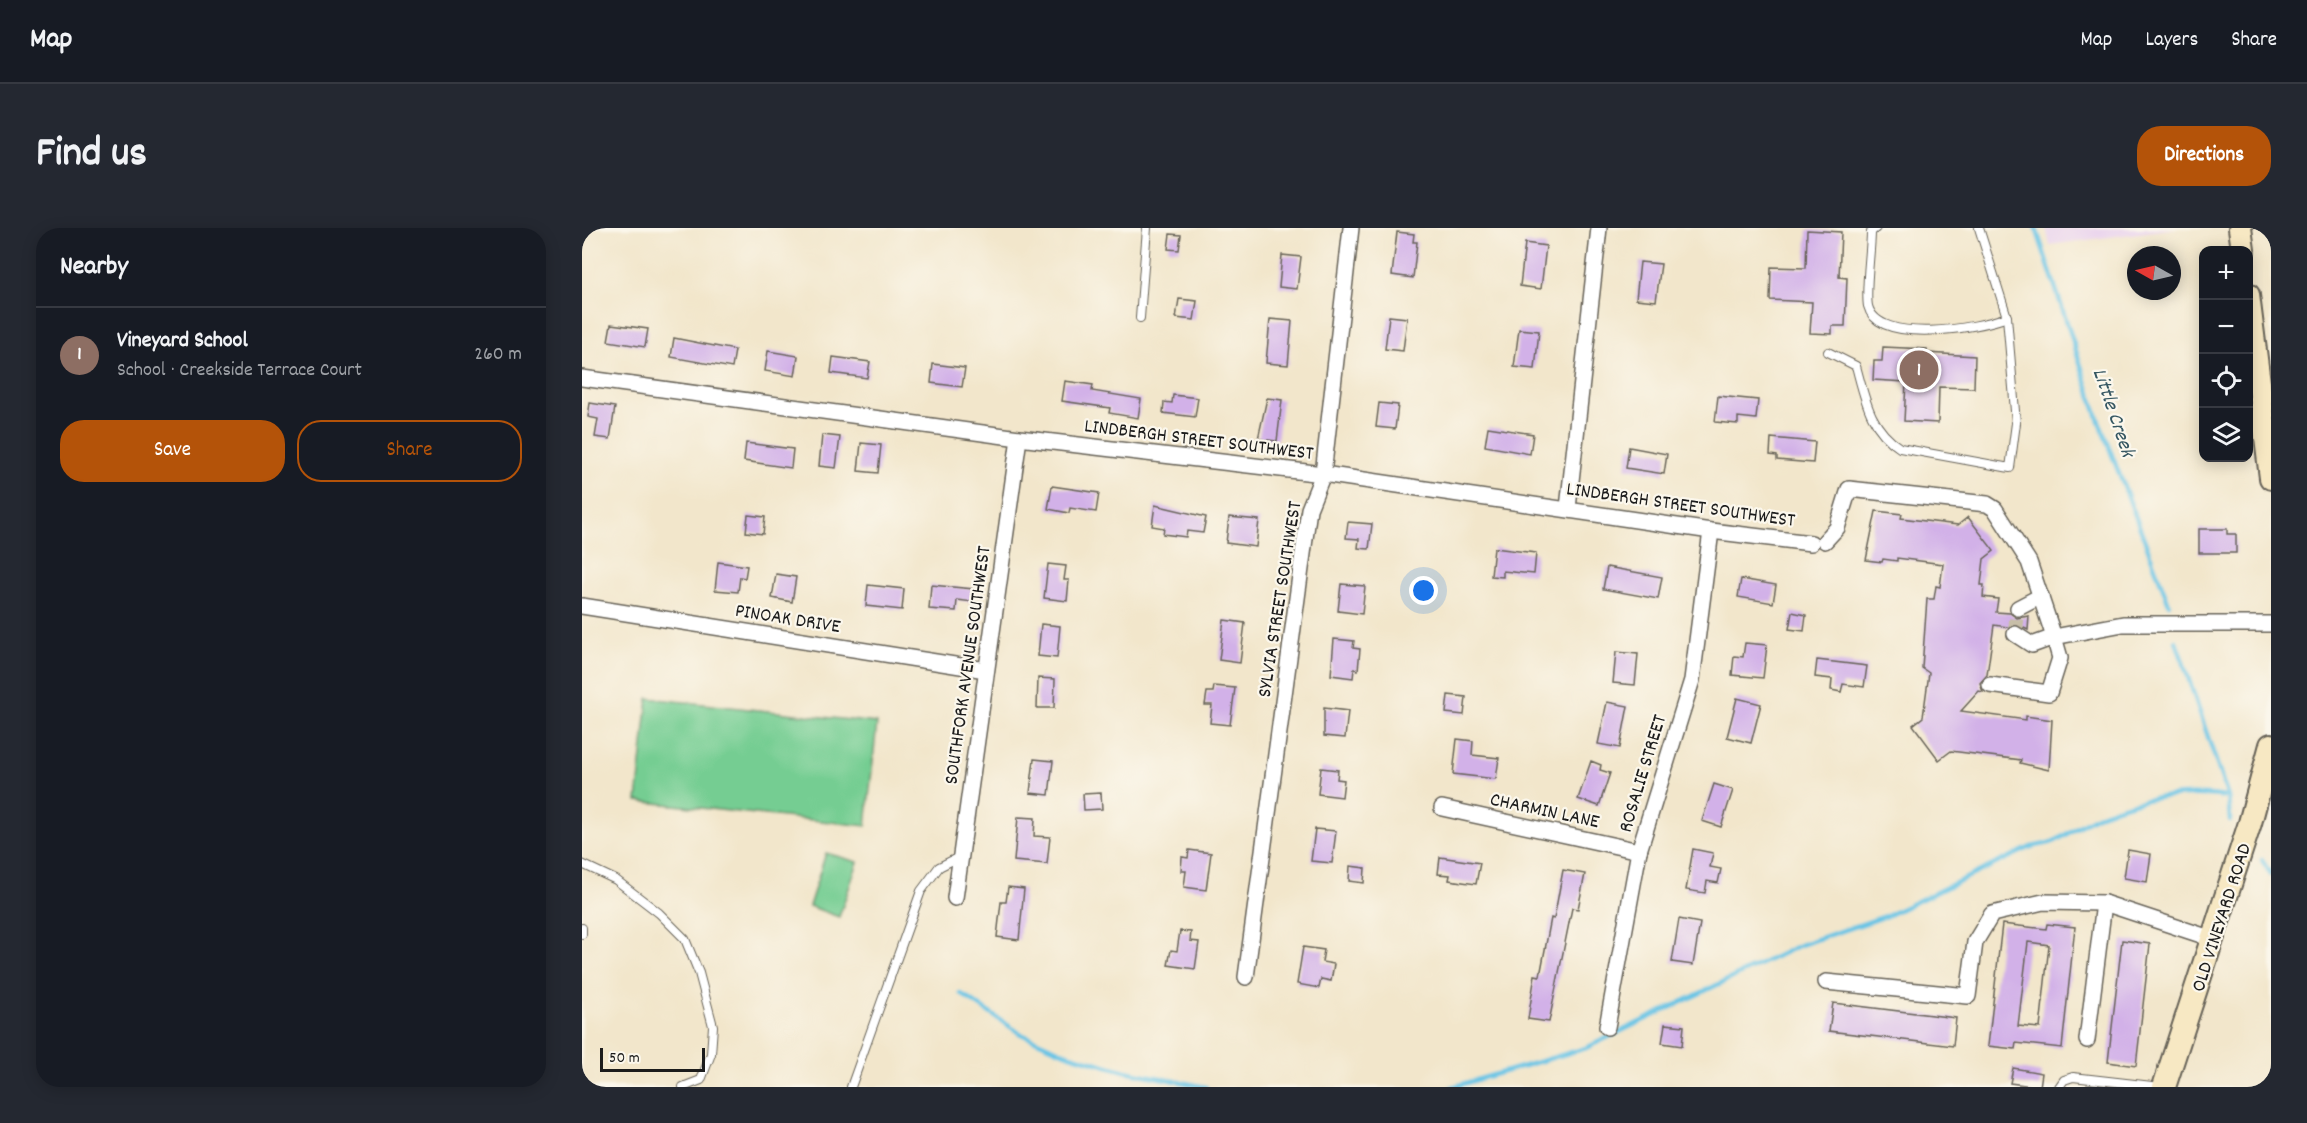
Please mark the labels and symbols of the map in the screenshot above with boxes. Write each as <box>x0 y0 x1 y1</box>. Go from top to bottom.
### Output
north arrow <box>2127 246 2181 300</box>
pin: 1 <box>1900 348 1938 392</box>
water label: Little Creek <box>2083 364 2142 464</box>
street label: LINDBERGH STREET SOUTHWEST <box>1082 413 1315 469</box>
street label: LINDBERGH STREET SOUTHWEST <box>1564 476 1797 536</box>
street label: SYLVIA STREET SOUTHWEST <box>1252 499 1310 700</box>
street label: SOUTHFORK AVENUE SOUTHWEST <box>938 544 1000 786</box>
your location <box>1409 576 1438 605</box>
street label: PINOAK DRIVE <box>733 598 842 642</box>
street label: ROSALIE STREET <box>1613 712 1675 836</box>
street label: CHARMIN LANE <box>1487 787 1602 837</box>
street label: OLD VINEYARD ROAD <box>2186 840 2260 996</box>
scale bar <box>600 1045 705 1072</box>

